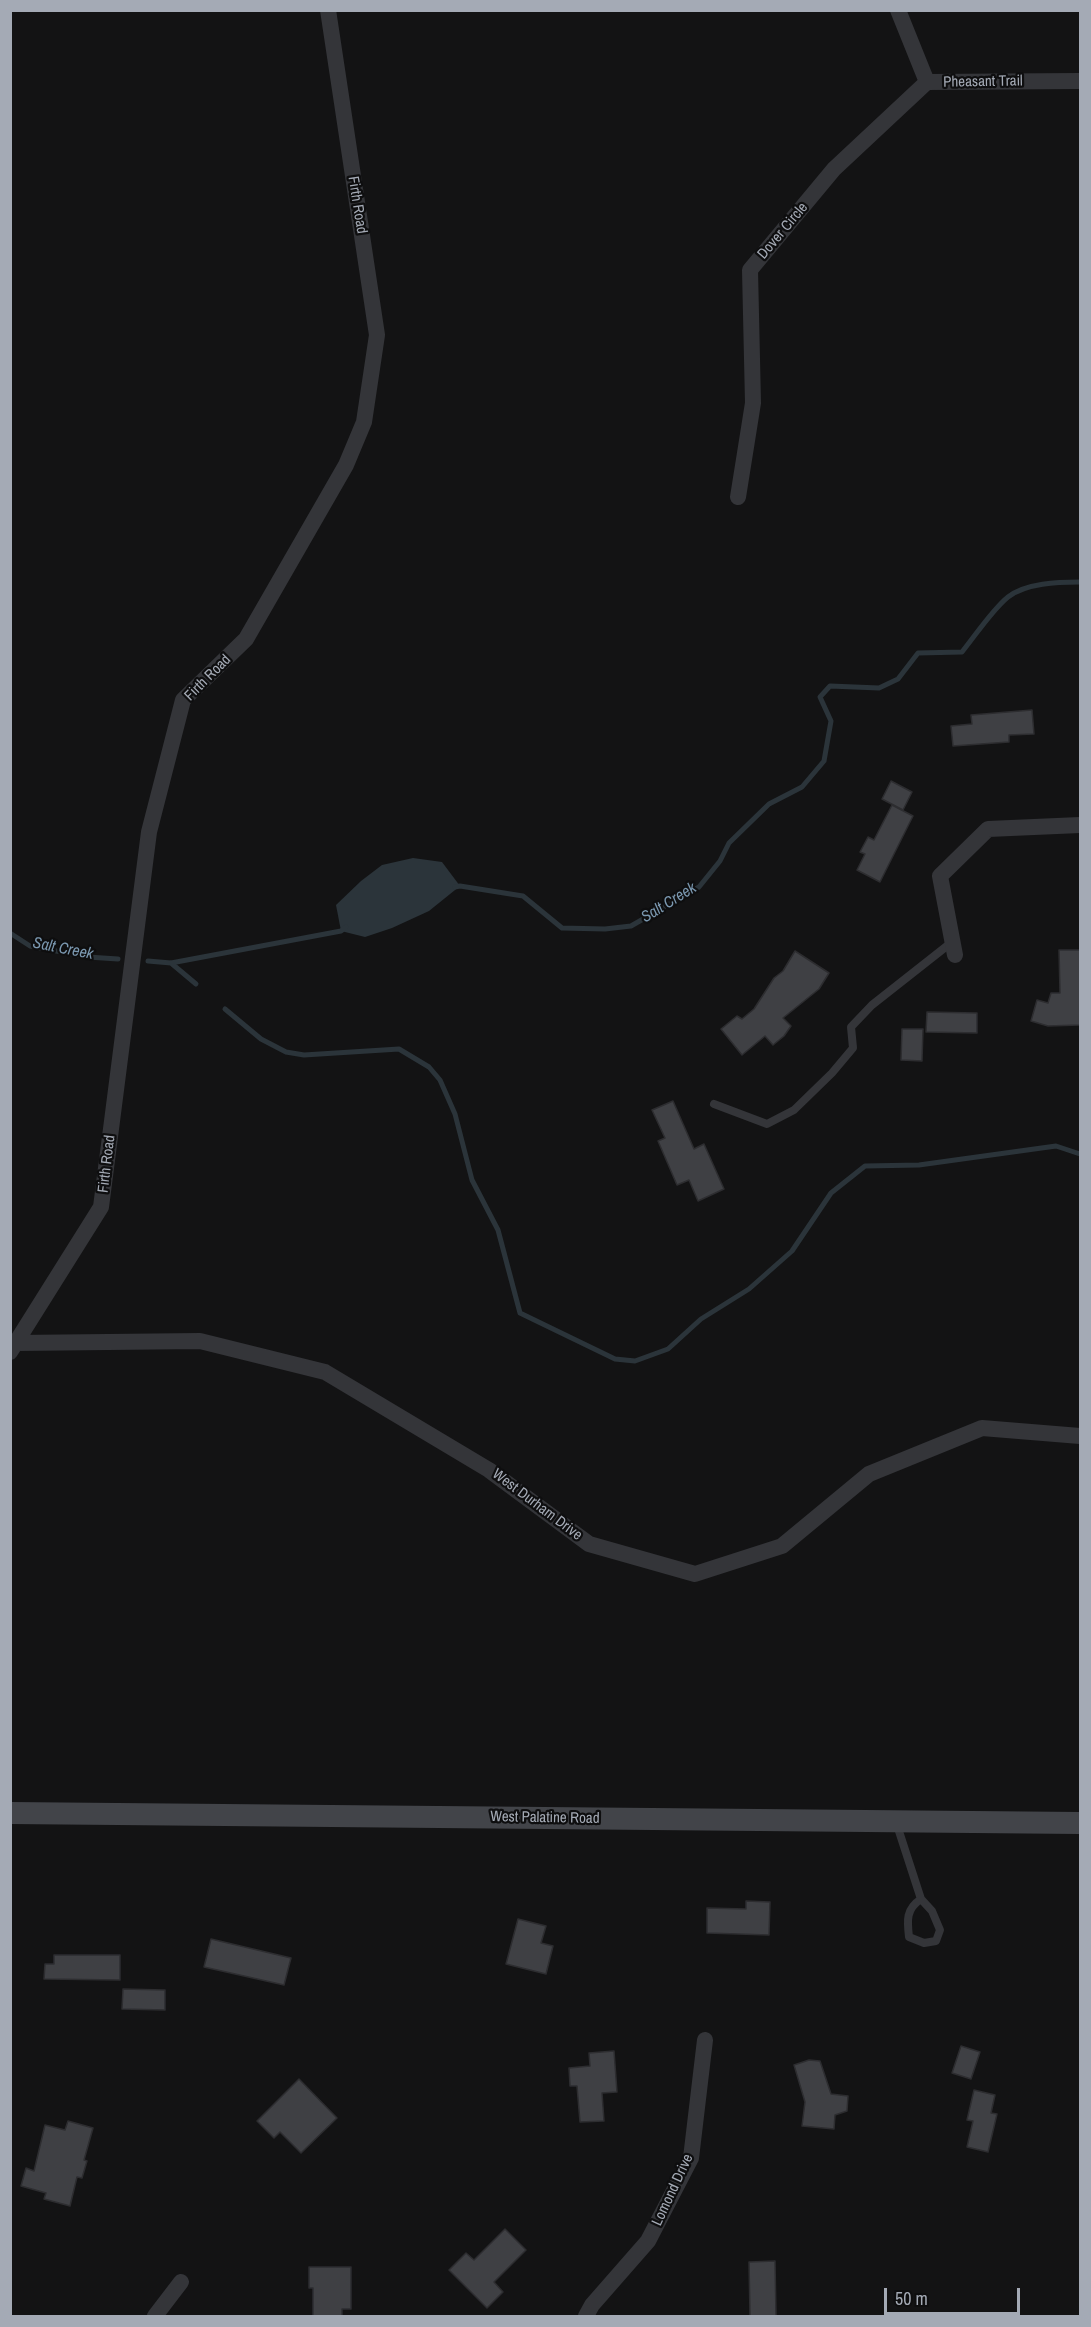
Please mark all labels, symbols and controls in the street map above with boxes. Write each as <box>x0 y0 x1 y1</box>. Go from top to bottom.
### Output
street label: Pheasant Trail <box>943 72 1023 92</box>
street label: Firth Road <box>344 175 370 235</box>
street label: Dover Circle <box>754 199 812 263</box>
street label: Firth Road <box>181 651 235 705</box>
water label: Salt Creek <box>638 879 700 927</box>
water label: Salt Creek <box>31 934 95 964</box>
street label: Firth Road <box>95 1134 119 1194</box>
street label: West Durham Drive <box>489 1465 585 1545</box>
street label: West Palatine Road <box>490 1808 600 1828</box>
street label: Lomond Drive <box>649 2151 697 2229</box>
scale bar <box>887 2276 1024 2314</box>
text: 50 m <box>895 2286 928 2311</box>

